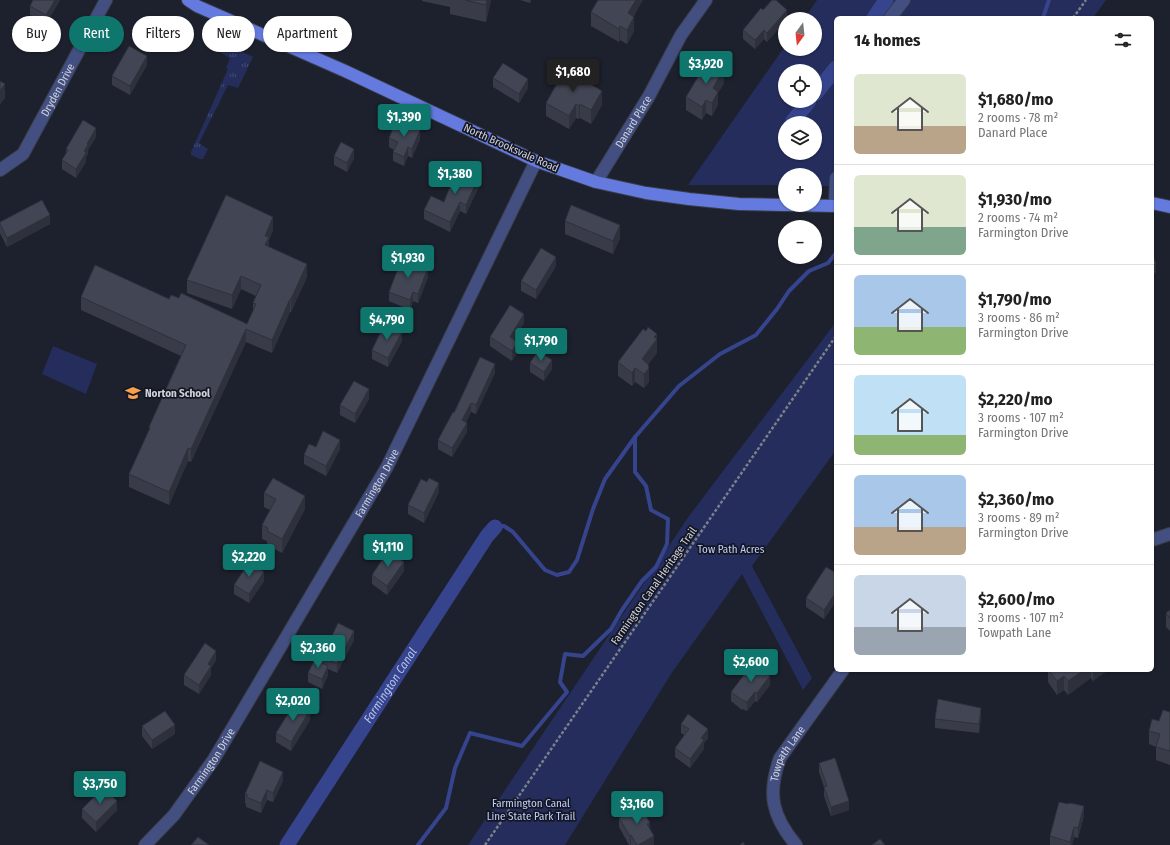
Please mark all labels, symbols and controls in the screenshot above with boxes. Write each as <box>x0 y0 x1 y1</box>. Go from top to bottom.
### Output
north arrow <box>778 12 822 56</box>
map controls <box>778 12 822 264</box>
chip: Buy <box>12 16 61 52</box>
chip: Rent <box>69 16 124 52</box>
chip: Filters <box>132 16 194 52</box>
chip: New <box>202 16 255 52</box>
chip: Apartment <box>263 16 352 52</box>
icon: filters <box>1112 29 1134 51</box>
text: 14 homes <box>854 30 921 51</box>
pin: $3,920 <box>673 51 739 85</box>
text: $3,920 <box>689 56 723 71</box>
pin: $1,680 <box>540 59 606 93</box>
street label: Dryden Drive <box>38 61 77 118</box>
text: $1,680 <box>555 64 591 79</box>
button: locate <box>778 64 822 108</box>
text: $1,680/mo <box>978 89 1053 110</box>
icon: home <box>886 90 934 138</box>
street label: Danard Place <box>612 93 654 150</box>
pin: $1,390 <box>371 104 437 138</box>
text: $1,390 <box>387 109 421 124</box>
text: 2 rooms · 78 m² <box>978 110 1058 125</box>
button: layers <box>778 116 822 160</box>
street label: North Brooksvale Road <box>461 121 561 175</box>
text: Danard Place <box>978 125 1047 140</box>
pin: $1,380 <box>422 161 488 195</box>
text: $1,380 <box>438 166 472 181</box>
button: + <box>778 168 822 212</box>
text: $1,930/mo <box>978 189 1052 210</box>
icon: home <box>886 191 934 239</box>
text: 2 rooms · 74 m² <box>978 210 1058 225</box>
button: − <box>778 220 822 264</box>
text: Farmington Drive <box>978 225 1068 240</box>
pin: $1,930 <box>375 245 441 279</box>
text: $1,930 <box>391 250 425 265</box>
text: $1,790/mo <box>978 289 1052 310</box>
icon: home <box>886 291 934 339</box>
pin: $4,790 <box>354 307 420 341</box>
text: 3 rooms · 86 m² <box>978 310 1060 325</box>
text: $4,790 <box>369 312 405 327</box>
text: Farmington Drive <box>978 325 1068 340</box>
pin: $1,790 <box>508 328 574 362</box>
text: $1,790 <box>524 333 558 348</box>
school or university icon: Norton School <box>124 384 142 402</box>
place label: Norton School <box>145 387 211 400</box>
text: $2,220/mo <box>978 389 1053 410</box>
icon: home <box>886 391 934 439</box>
text: 3 rooms · 107 m² <box>978 410 1064 425</box>
text: Farmington Drive <box>978 425 1068 440</box>
street label: Farmington Drive <box>352 447 401 520</box>
text: $2,360/mo <box>978 489 1054 510</box>
icon: home <box>886 491 934 539</box>
text: 3 rooms · 89 m² <box>978 510 1060 525</box>
street label: Farmington Canal Heritage Trail <box>608 525 700 647</box>
text: Farmington Drive <box>978 525 1068 540</box>
pin: $1,110 <box>355 534 421 568</box>
text: $1,110 <box>372 539 404 554</box>
park label: Tow Path Acres <box>698 543 765 556</box>
pin: $2,220 <box>216 544 282 578</box>
text: $2,220 <box>232 549 266 564</box>
text: $2,600/mo <box>978 589 1055 610</box>
icon: home <box>886 591 934 639</box>
text: 3 rooms · 107 m² <box>978 610 1064 625</box>
text: Towpath Lane <box>978 625 1051 640</box>
pin: $2,360 <box>285 635 351 669</box>
text: $2,360 <box>300 640 336 655</box>
water label: Farmington Canal <box>361 645 420 726</box>
pin: $2,600 <box>718 649 784 683</box>
text: $2,600 <box>733 654 769 669</box>
pin: $2,020 <box>260 688 326 722</box>
text: $2,020 <box>275 693 311 708</box>
street label: Towpath Lane <box>767 723 808 782</box>
street label: Farmington Drive <box>184 726 237 797</box>
pin: $3,750 <box>67 771 133 805</box>
text: $3,750 <box>83 776 117 791</box>
pin: $3,160 <box>604 791 670 825</box>
text: $3,160 <box>620 796 654 811</box>
park label: Farmington Canal Line State Park Trail <box>487 797 575 823</box>

